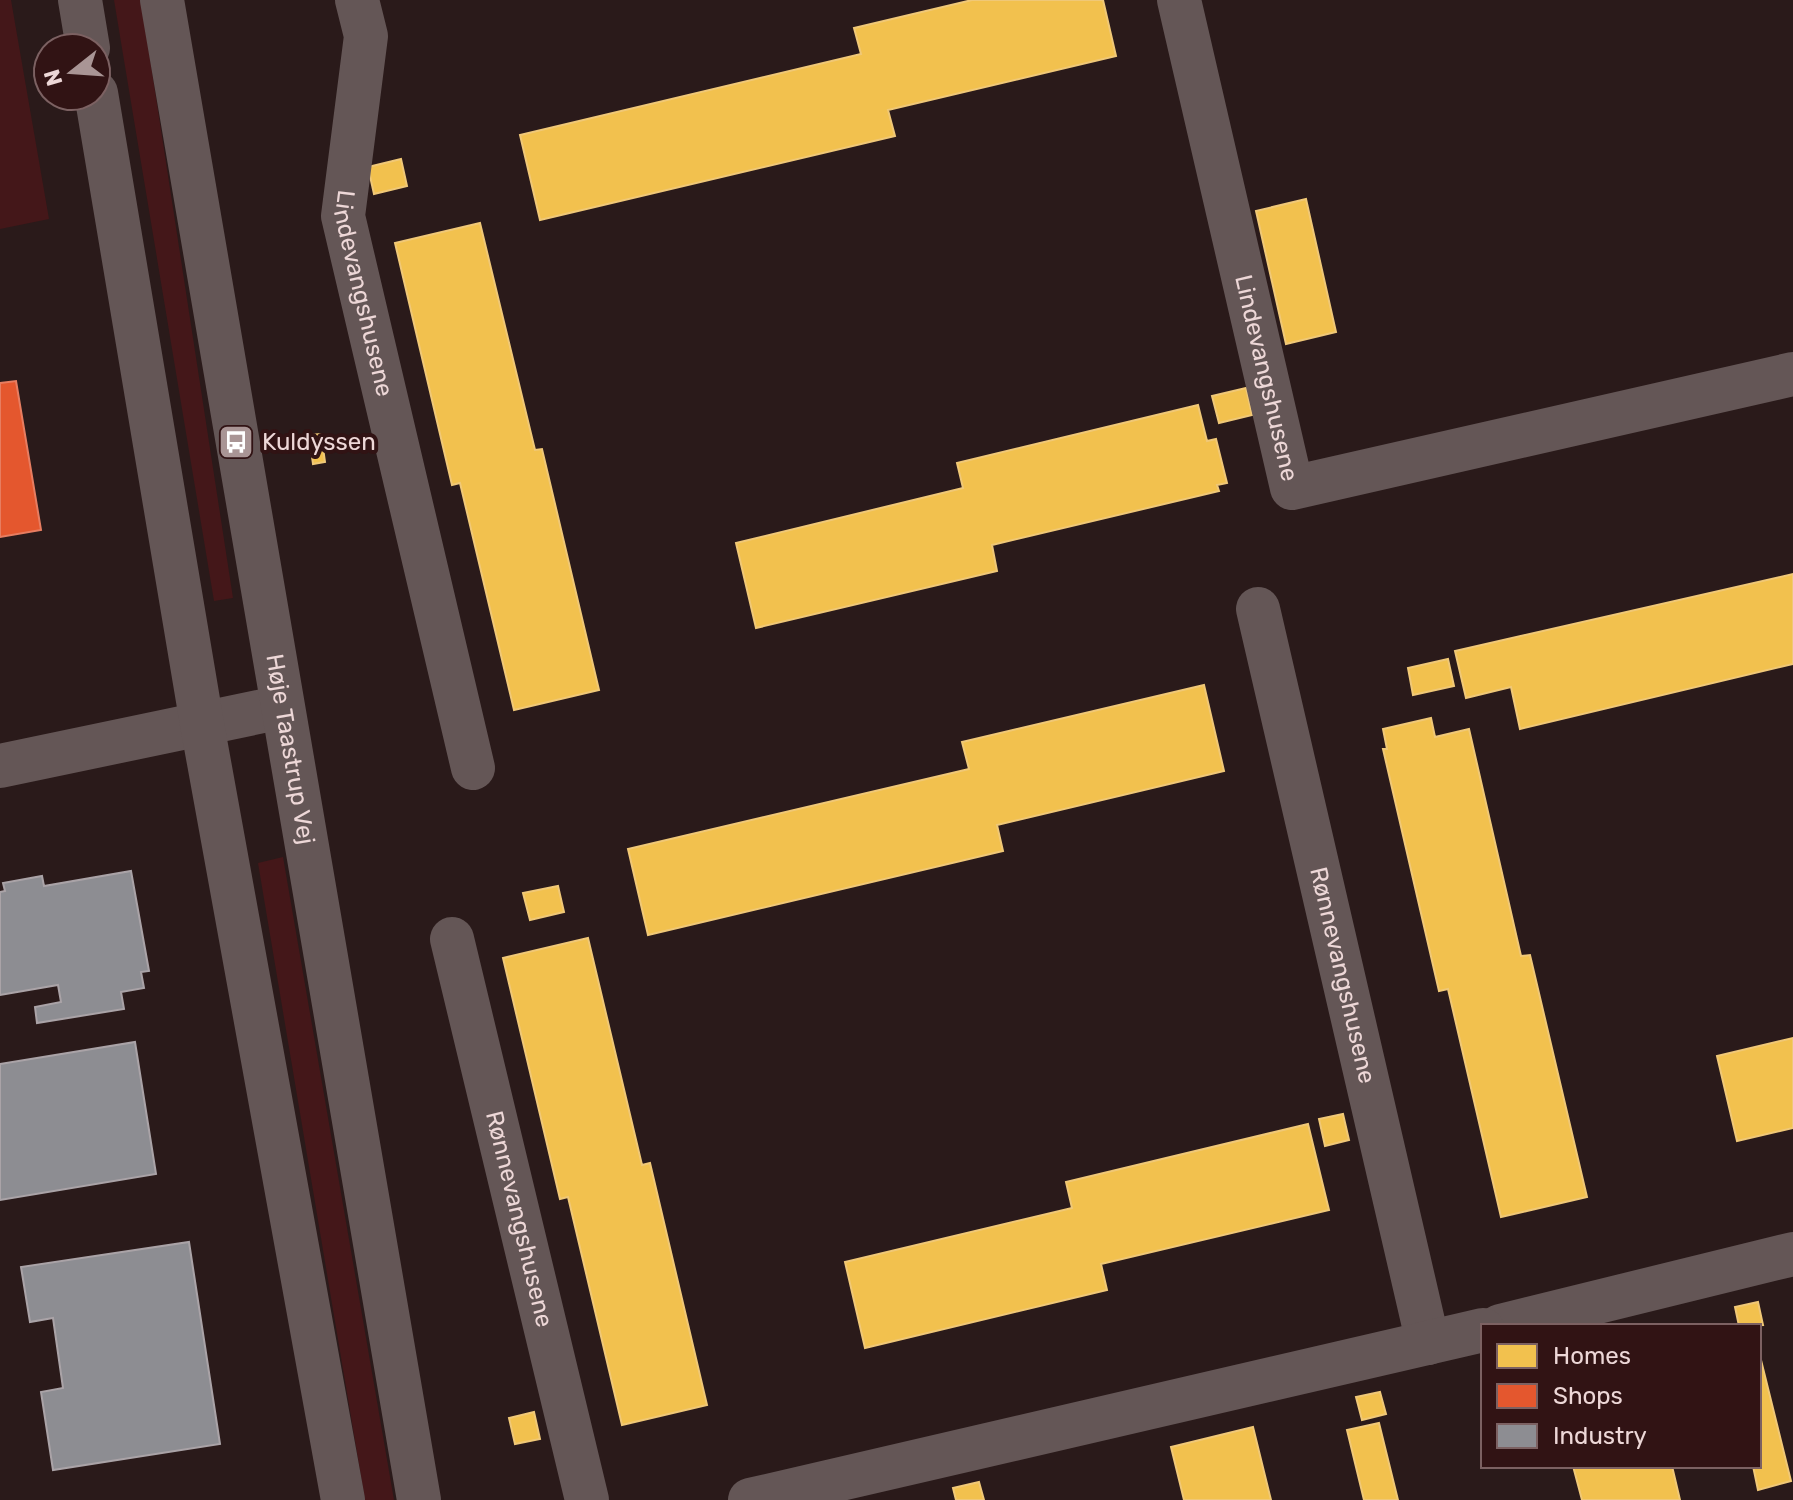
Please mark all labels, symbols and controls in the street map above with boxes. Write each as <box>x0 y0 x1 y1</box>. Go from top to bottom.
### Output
north arrow <box>32 32 112 112</box>
text: N <box>38 66 69 89</box>
street label: Lindevangshusene <box>328 188 399 399</box>
street label: Lindevangshusene <box>1229 272 1304 484</box>
bus stop icon: Kuldyssen <box>217 423 255 461</box>
place label: Kuldyssen <box>262 428 376 456</box>
street label: Høje Taastrup Vej <box>260 652 320 846</box>
street label: Rønnevangshusene <box>1304 864 1381 1086</box>
street label: Rønnevangshusene <box>480 1108 559 1330</box>
legend <box>1481 1324 1761 1468</box>
text: Homes <box>1553 1342 1631 1370</box>
text: Shops <box>1553 1382 1623 1410</box>
text: Industry <box>1553 1422 1647 1450</box>

